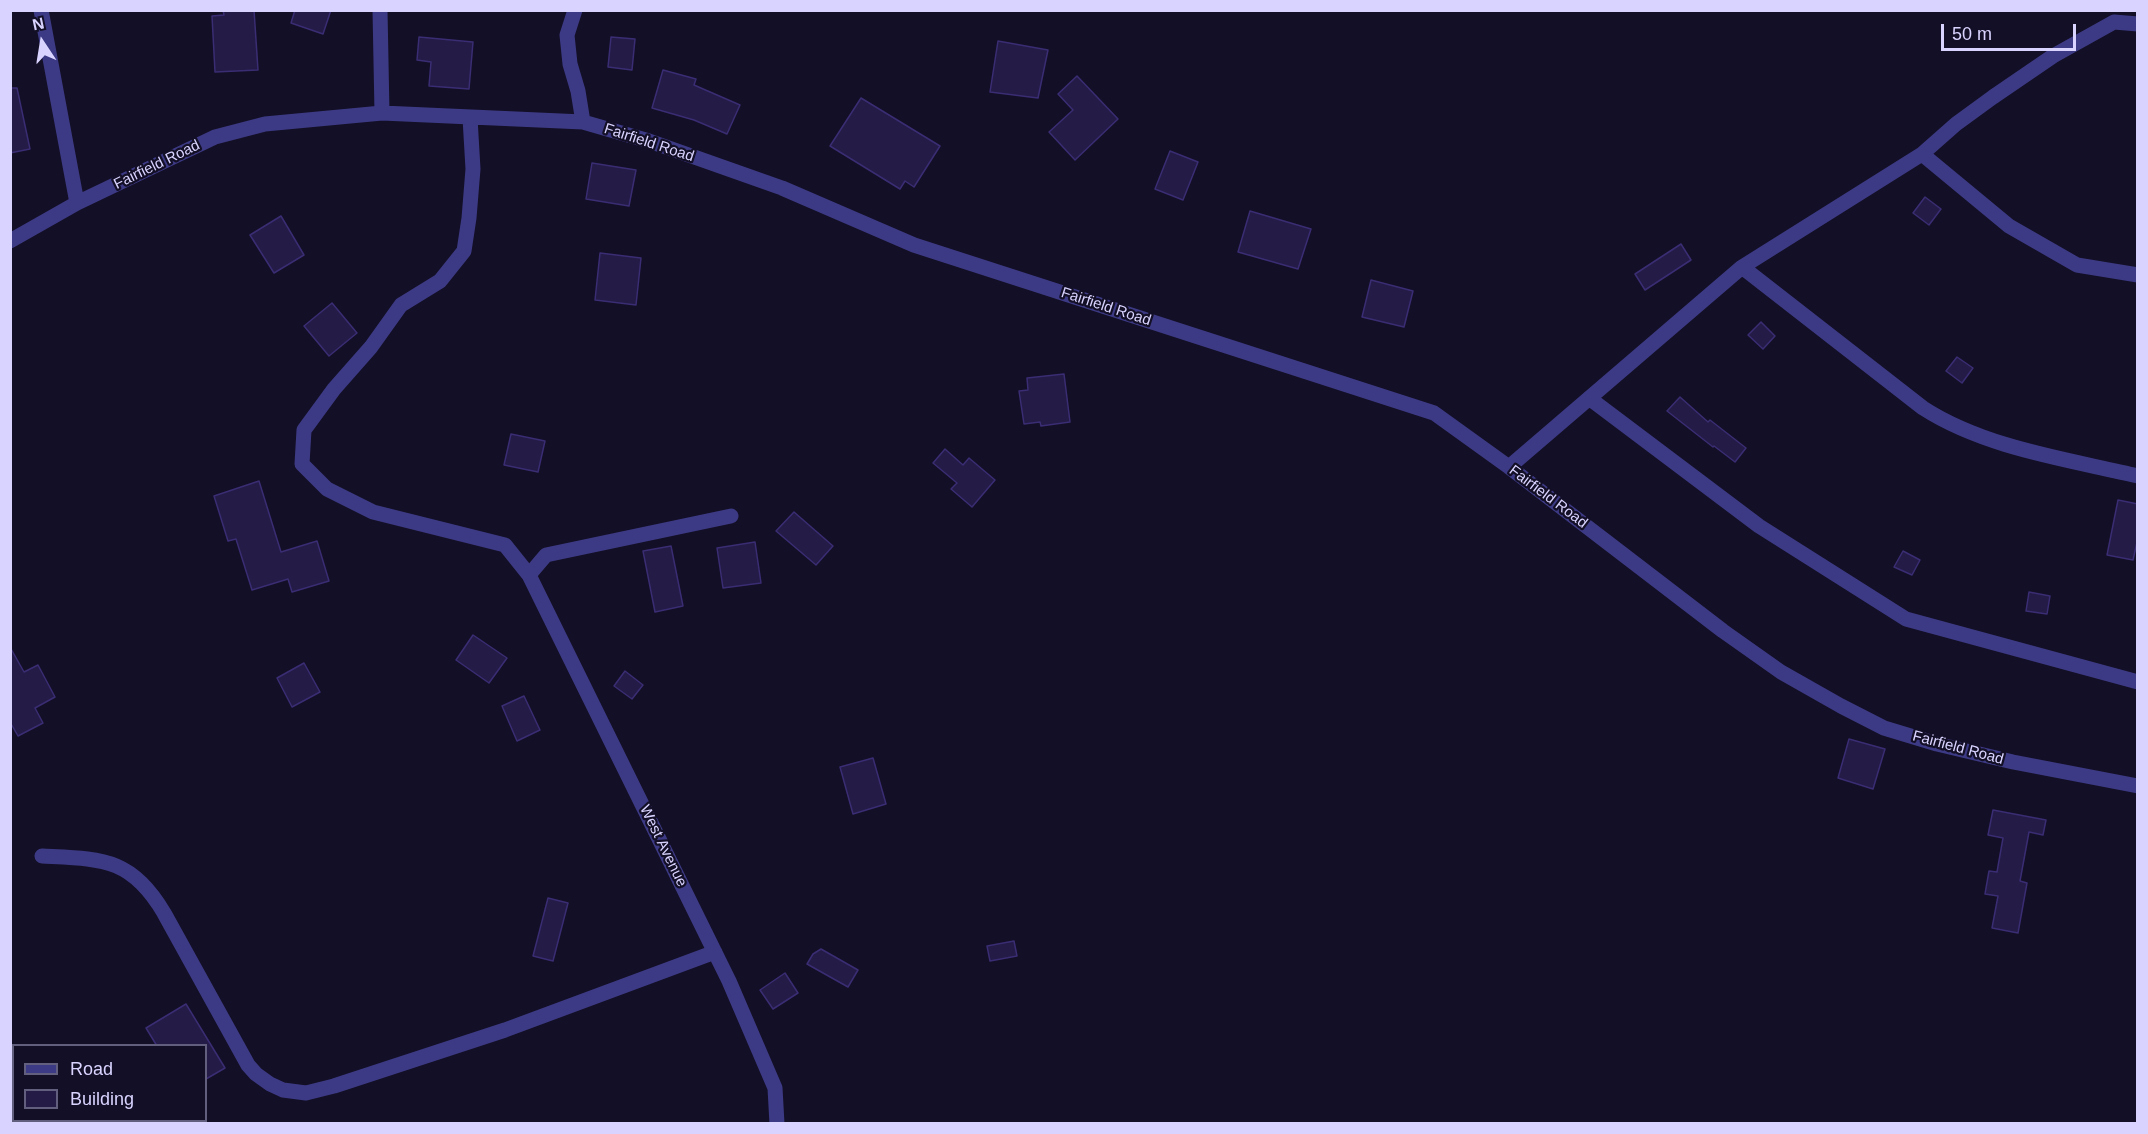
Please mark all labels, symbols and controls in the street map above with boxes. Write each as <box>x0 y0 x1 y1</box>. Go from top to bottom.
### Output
north arrow <box>12 12 72 72</box>
scale bar <box>1944 12 2079 50</box>
text: N <box>31 14 46 33</box>
text: 50 m <box>1952 24 1992 44</box>
street label: Fairfield Road <box>602 120 696 166</box>
street label: Fairfield Road <box>111 136 203 194</box>
street label: Fairfield Road <box>1059 284 1153 330</box>
street label: Fairfield Road <box>1505 462 1591 532</box>
street label: Fairfield Road <box>1911 727 2005 769</box>
street label: West Avenue <box>635 802 691 890</box>
legend <box>12 1044 207 1122</box>
text: Road <box>70 1059 113 1079</box>
text: Building <box>70 1089 134 1109</box>

